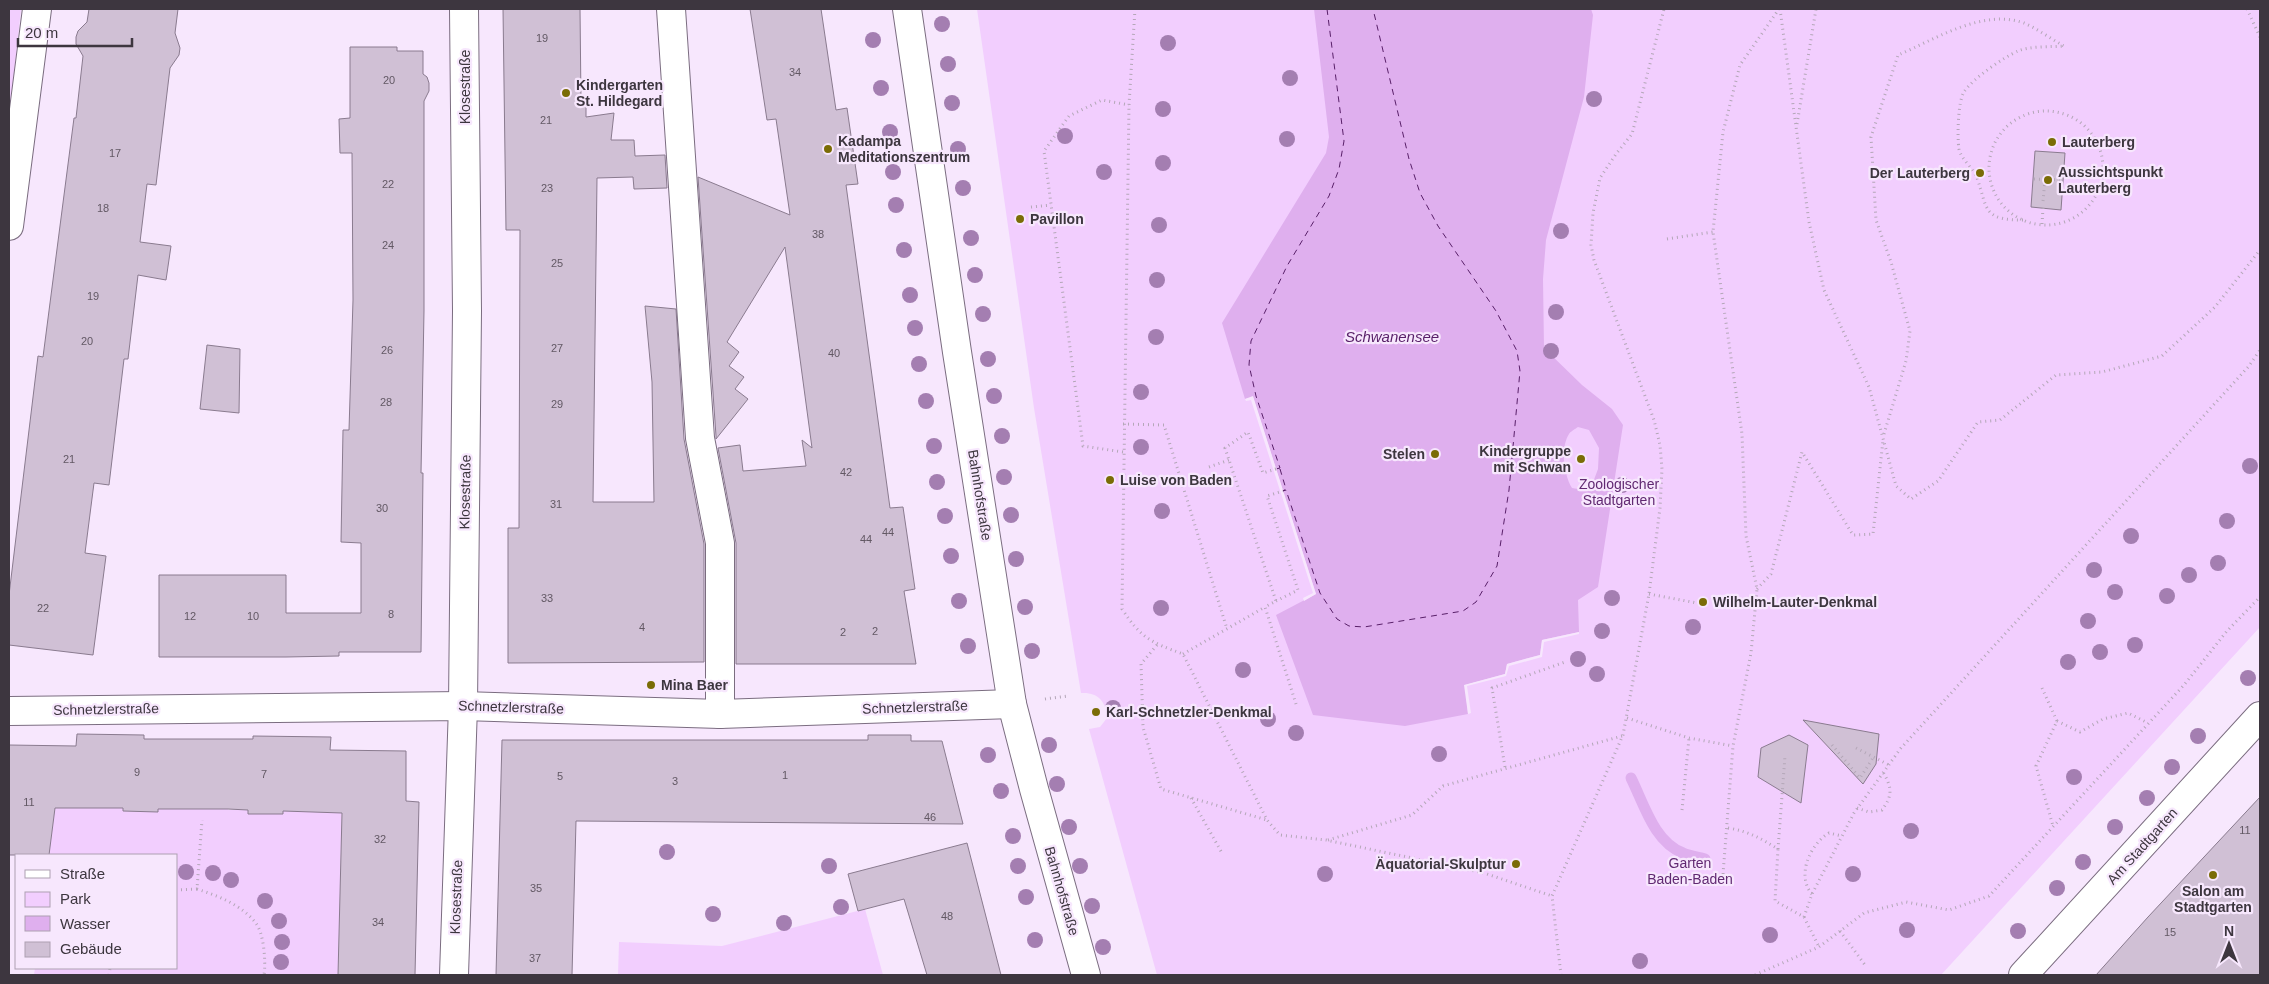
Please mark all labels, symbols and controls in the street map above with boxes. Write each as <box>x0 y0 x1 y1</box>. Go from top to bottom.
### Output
scale bar <box>18 15 131 47</box>
text: 20 m <box>25 24 58 41</box>
house number: 19 <box>536 32 548 44</box>
street label: Klosestraße <box>457 49 473 124</box>
house number: 34 <box>789 66 801 78</box>
house number: 20 <box>383 74 395 86</box>
place label: Kindergarten St. Hildegard <box>576 77 663 109</box>
marker: Kindergarten St. Hildegard <box>560 87 572 99</box>
house number: 21 <box>540 114 552 126</box>
place label: Kadampa Meditationszentrum <box>838 133 970 165</box>
place label: Lauterberg <box>2062 134 2135 150</box>
marker: Lauterberg <box>2046 136 2058 148</box>
marker: Kadampa Meditationszentrum <box>822 143 834 155</box>
house number: 17 <box>109 147 121 159</box>
place label: Aussichtspunkt Lauterberg <box>2058 164 2163 196</box>
place label: Der Lauterberg <box>1870 165 1970 181</box>
marker: Der Lauterberg <box>1974 167 1986 179</box>
marker: Aussichtspunkt Lauterberg <box>2042 174 2054 186</box>
house number: 22 <box>382 178 394 190</box>
house number: 23 <box>541 182 553 194</box>
house number: 18 <box>97 202 109 214</box>
place label: Pavillon <box>1030 211 1084 227</box>
marker: Pavillon <box>1014 213 1026 225</box>
house number: 38 <box>812 228 824 240</box>
house number: 24 <box>382 239 394 251</box>
house number: 25 <box>551 257 563 269</box>
house number: 19 <box>87 290 99 302</box>
water label: Schwanensee <box>1345 328 1439 345</box>
house number: 20 <box>81 335 93 347</box>
house number: 27 <box>551 342 563 354</box>
house number: 26 <box>381 344 393 356</box>
house number: 40 <box>828 347 840 359</box>
house number: 28 <box>380 396 392 408</box>
house number: 29 <box>551 398 563 410</box>
place label: Kindergruppe mit Schwan <box>1479 443 1571 475</box>
place label: Stelen <box>1383 446 1425 462</box>
street label: Bahnhofstraße <box>965 448 995 542</box>
marker: Stelen <box>1429 448 1441 460</box>
house number: 21 <box>63 453 75 465</box>
marker: Kindergruppe mit Schwan <box>1575 453 1587 465</box>
street label: Klosestraße <box>456 454 474 529</box>
house number: 42 <box>840 466 852 478</box>
place label: Luise von Baden <box>1120 472 1232 488</box>
marker: Luise von Baden <box>1104 474 1116 486</box>
park label: Zoologischer Stadtgarten <box>1579 476 1659 508</box>
house number: 31 <box>550 498 562 510</box>
house number: 30 <box>376 502 388 514</box>
house number: 44 <box>882 526 894 538</box>
house number: 44 <box>860 533 872 545</box>
house number: 33 <box>541 592 553 604</box>
place label: Wilhelm-Lauter-Denkmal <box>1713 594 1877 610</box>
marker: Wilhelm-Lauter-Denkmal <box>1697 596 1709 608</box>
house number: 22 <box>37 602 49 614</box>
house number: 8 <box>388 608 394 620</box>
house number: 12 <box>184 610 196 622</box>
house number: 10 <box>247 610 259 622</box>
house number: 4 <box>639 621 645 633</box>
house number: 2 <box>872 625 878 637</box>
house number: 2 <box>840 626 846 638</box>
place label: Mina Baer <box>661 677 728 693</box>
marker: Mina Baer <box>645 679 657 691</box>
street label: Schnetzlerstraße <box>458 697 564 717</box>
street label: Schnetzlerstraße <box>862 697 968 717</box>
street label: Schnetzlerstraße <box>53 700 159 718</box>
place label: Karl-Schnetzler-Denkmal <box>1106 704 1272 720</box>
marker: Karl-Schnetzler-Denkmal <box>1090 706 1102 718</box>
house number: 9 <box>134 766 140 778</box>
house number: 7 <box>261 768 267 780</box>
house number: 1 <box>782 769 788 781</box>
house number: 5 <box>557 770 563 782</box>
house number: 3 <box>672 775 678 787</box>
house number: 11 <box>23 796 35 808</box>
street label: Am Stadtgarten <box>2104 804 2180 888</box>
house number: 46 <box>924 811 936 823</box>
house number: 11 <box>2239 824 2251 836</box>
house number: 32 <box>374 833 386 845</box>
street label: Bahnhofstraße <box>1042 845 1082 938</box>
legend <box>15 854 178 969</box>
park label: Garten Baden-Baden <box>1647 855 1733 887</box>
place label: Äquatorial-Skulptur <box>1375 856 1507 872</box>
marker: Äquatorial-Skulptur <box>1510 858 1522 870</box>
street label: Klosestraße <box>447 859 465 935</box>
text: Straße <box>60 865 105 882</box>
marker: Salon am Stadtgarten <box>2207 869 2219 881</box>
house number: 35 <box>530 882 542 894</box>
place label: Salon am Stadtgarten <box>2174 883 2252 915</box>
text: Park <box>60 890 91 907</box>
house number: 48 <box>941 910 953 922</box>
text: Wasser <box>60 915 110 932</box>
house number: 34 <box>372 916 384 928</box>
north arrow <box>2204 919 2254 969</box>
text: N <box>2224 923 2234 939</box>
house number: 15 <box>2164 926 2176 938</box>
text: Gebäude <box>60 940 122 957</box>
house number: 37 <box>529 952 541 964</box>

